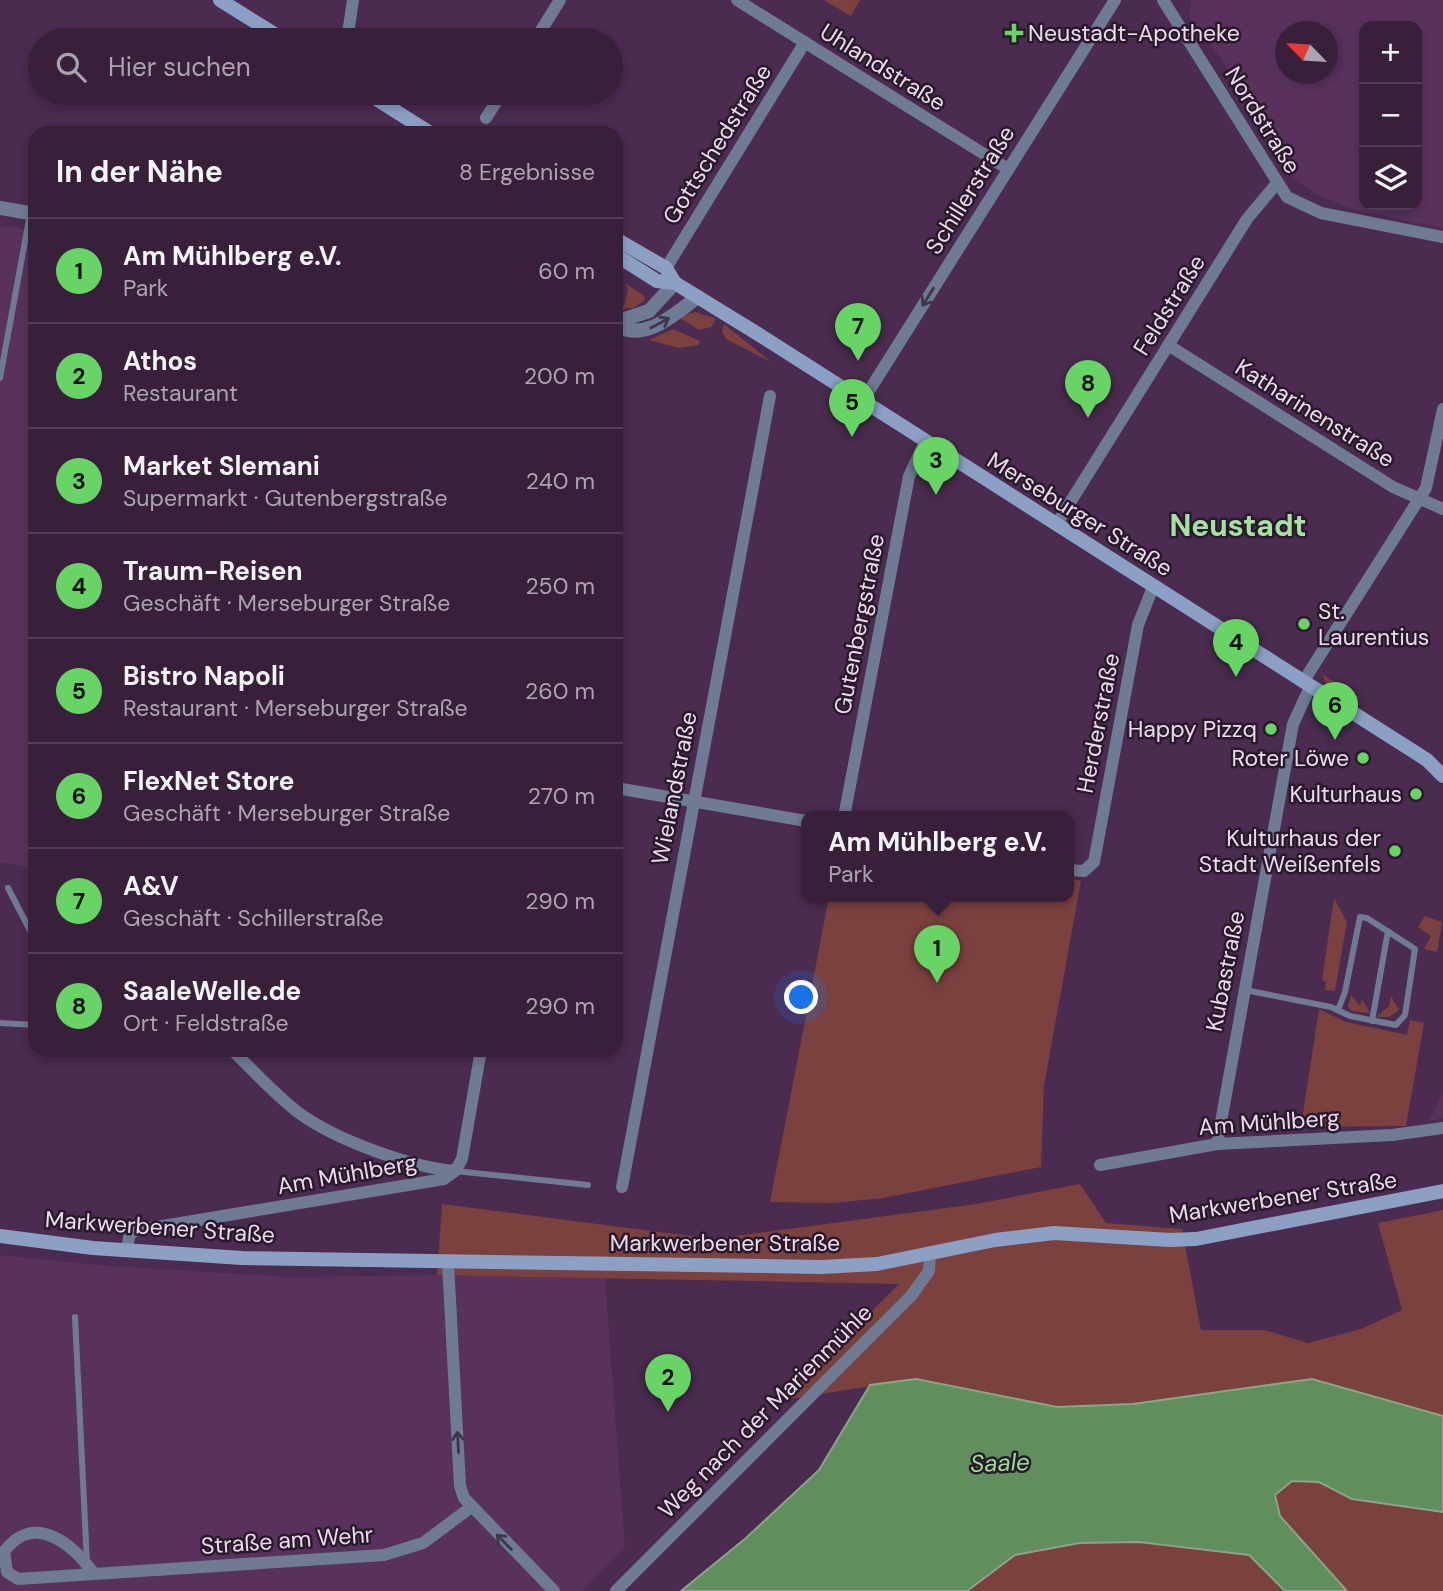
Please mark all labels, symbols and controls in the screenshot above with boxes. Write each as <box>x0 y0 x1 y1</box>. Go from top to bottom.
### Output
street label: Uhlandstraße <box>815 17 951 117</box>
place label: Neustadt-Apotheke <box>1028 18 1240 48</box>
north arrow <box>1275 21 1338 84</box>
map controls <box>1359 21 1422 210</box>
button: + <box>1359 21 1422 84</box>
marker: Neustadt-Apotheke <box>1006 25 1022 41</box>
search box <box>28 28 623 105</box>
icon: search <box>52 48 90 86</box>
text: Hier suchen <box>108 50 251 84</box>
street label: Gottschedstraße <box>656 58 778 230</box>
street label: Nordstraße <box>1218 61 1308 179</box>
button: − <box>1359 84 1422 147</box>
street label: Schillerstraße <box>919 120 1021 260</box>
button: layers <box>1359 147 1422 210</box>
text: In der Nähe <box>56 152 223 191</box>
text: 8 Ergebnisse <box>459 157 595 187</box>
text: Am Mühlberg e.V. <box>123 239 342 273</box>
street label: Feldstraße <box>1126 249 1212 361</box>
text: 1 <box>75 256 83 286</box>
text: 60 m <box>538 256 595 286</box>
text: Park <box>123 273 168 303</box>
one-way arrow <box>920 287 934 307</box>
pin: 7 <box>835 303 881 361</box>
one-way arrow <box>649 315 670 329</box>
text: Athos <box>123 344 197 378</box>
street label: Katharinenstraße <box>1230 352 1400 474</box>
pin: 8 <box>1065 360 1111 418</box>
text: 2 <box>72 361 86 391</box>
text: 200 m <box>524 361 595 391</box>
text: Restaurant <box>123 378 238 408</box>
pin: 5 <box>829 379 875 437</box>
pin: 3 <box>913 437 959 495</box>
street label: Merseburger Straße <box>982 445 1178 583</box>
text: Market Slemani <box>123 449 320 483</box>
text: 3 <box>72 466 86 496</box>
text: 240 m <box>526 466 595 496</box>
text: Supermarkt · Gutenbergstraße <box>123 483 448 513</box>
district label: Neustadt <box>1169 506 1307 545</box>
street label: Gutenbergstraße <box>827 531 891 717</box>
text: Traum-Reisen <box>123 554 303 588</box>
text: 4 <box>72 571 86 601</box>
text: 250 m <box>525 571 595 601</box>
text: Geschäft · Merseburger Straße <box>123 588 450 618</box>
place label: St. Laurentius <box>1318 596 1429 652</box>
marker: St. Laurentius <box>1296 616 1312 632</box>
pin: 4 <box>1213 619 1259 677</box>
street label: Herderstraße <box>1070 651 1126 795</box>
text: Bistro Napoli <box>123 659 285 693</box>
text: 5 <box>72 676 86 706</box>
text: 260 m <box>525 676 595 706</box>
pin: 6 <box>1312 682 1358 740</box>
text: Restaurant · Merseburger Straße <box>123 693 468 723</box>
street label: Wielandstraße <box>644 709 704 867</box>
place label: Happy Pizzq <box>1128 714 1257 744</box>
marker: Happy Pizzq <box>1263 721 1279 737</box>
place label: Roter Löwe <box>1231 743 1349 773</box>
marker: Roter Löwe <box>1355 750 1371 766</box>
text: FlexNet Store <box>123 764 294 798</box>
place label: Kulturhaus <box>1289 779 1402 809</box>
text: 6 <box>72 781 86 811</box>
text: 270 m <box>528 781 595 811</box>
marker: Kulturhaus <box>1408 786 1424 802</box>
text: Geschäft · Merseburger Straße <box>123 798 450 828</box>
popup <box>801 811 1074 902</box>
place label: Kulturhaus der Stadt Weißenfels <box>1199 823 1381 879</box>
text: Am Mühlberg e.V. <box>828 825 1047 859</box>
marker: Kulturhaus der Stadt Weißenfels <box>1387 843 1403 859</box>
text: Park <box>828 859 874 889</box>
text: A&V <box>123 869 179 903</box>
text: 7 <box>73 886 85 916</box>
text: 290 m <box>525 886 595 916</box>
text: Geschäft · Schillerstraße <box>123 903 384 933</box>
street label: Kubastraße <box>1199 908 1251 1034</box>
pin: 1 <box>914 925 960 983</box>
text: SaaleWelle.de <box>123 974 301 1008</box>
your location <box>784 980 818 1014</box>
text: 8 <box>72 991 86 1021</box>
text: 290 m <box>525 991 595 1021</box>
text: Ort · Feldstraße <box>123 1008 289 1038</box>
street label: Am Mühlberg <box>1197 1102 1341 1142</box>
street label: Am Mühlberg <box>275 1147 419 1201</box>
street label: Markwerbener Straße <box>1167 1164 1399 1230</box>
street label: Markwerbener Straße <box>44 1204 276 1250</box>
street label: Markwerbener Straße <box>610 1228 840 1258</box>
street label: Weg nach der Marienmühle <box>652 1298 878 1524</box>
pin: 2 <box>645 1354 691 1412</box>
one-way arrow <box>451 1431 464 1454</box>
water label: Saale <box>970 1446 1030 1479</box>
street label: Straße am Wehr <box>200 1519 374 1561</box>
one-way arrow <box>496 1533 513 1550</box>

